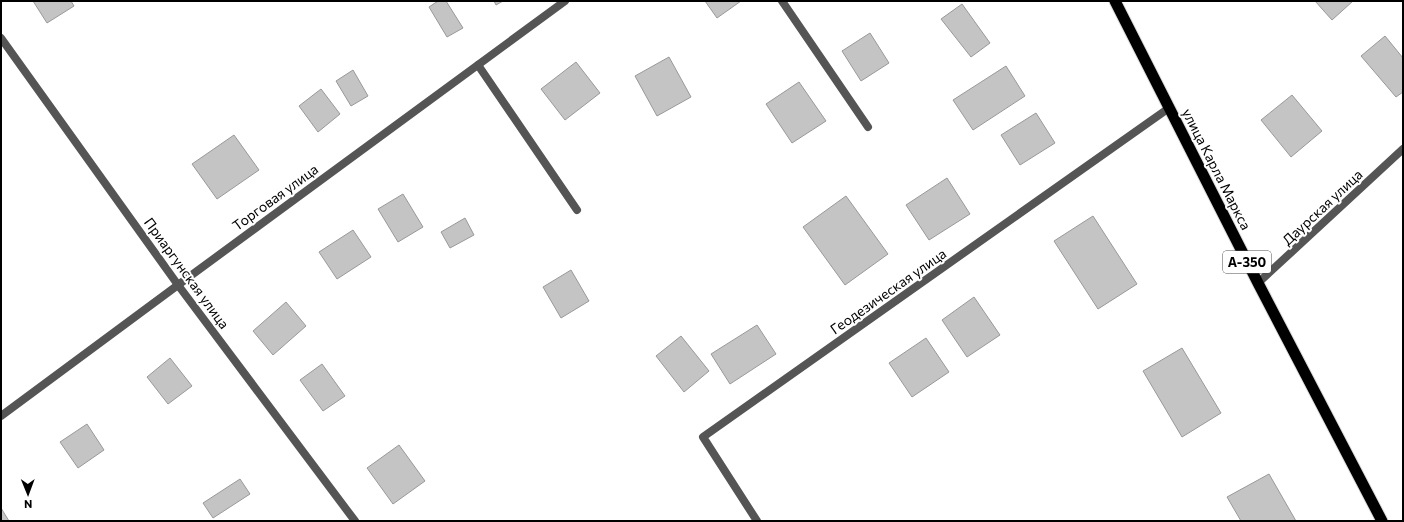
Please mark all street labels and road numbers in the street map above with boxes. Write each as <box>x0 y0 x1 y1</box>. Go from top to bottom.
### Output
street label: улица Карла Маркса <box>1179 105 1255 233</box>
street label: Торговая улица <box>229 160 321 234</box>
street label: Даурская улица <box>1278 165 1366 249</box>
street label: Приаргунская улица <box>141 214 233 332</box>
street label: Геодезическая улица <box>827 245 949 337</box>
road number: А-350 <box>1223 251 1271 273</box>

